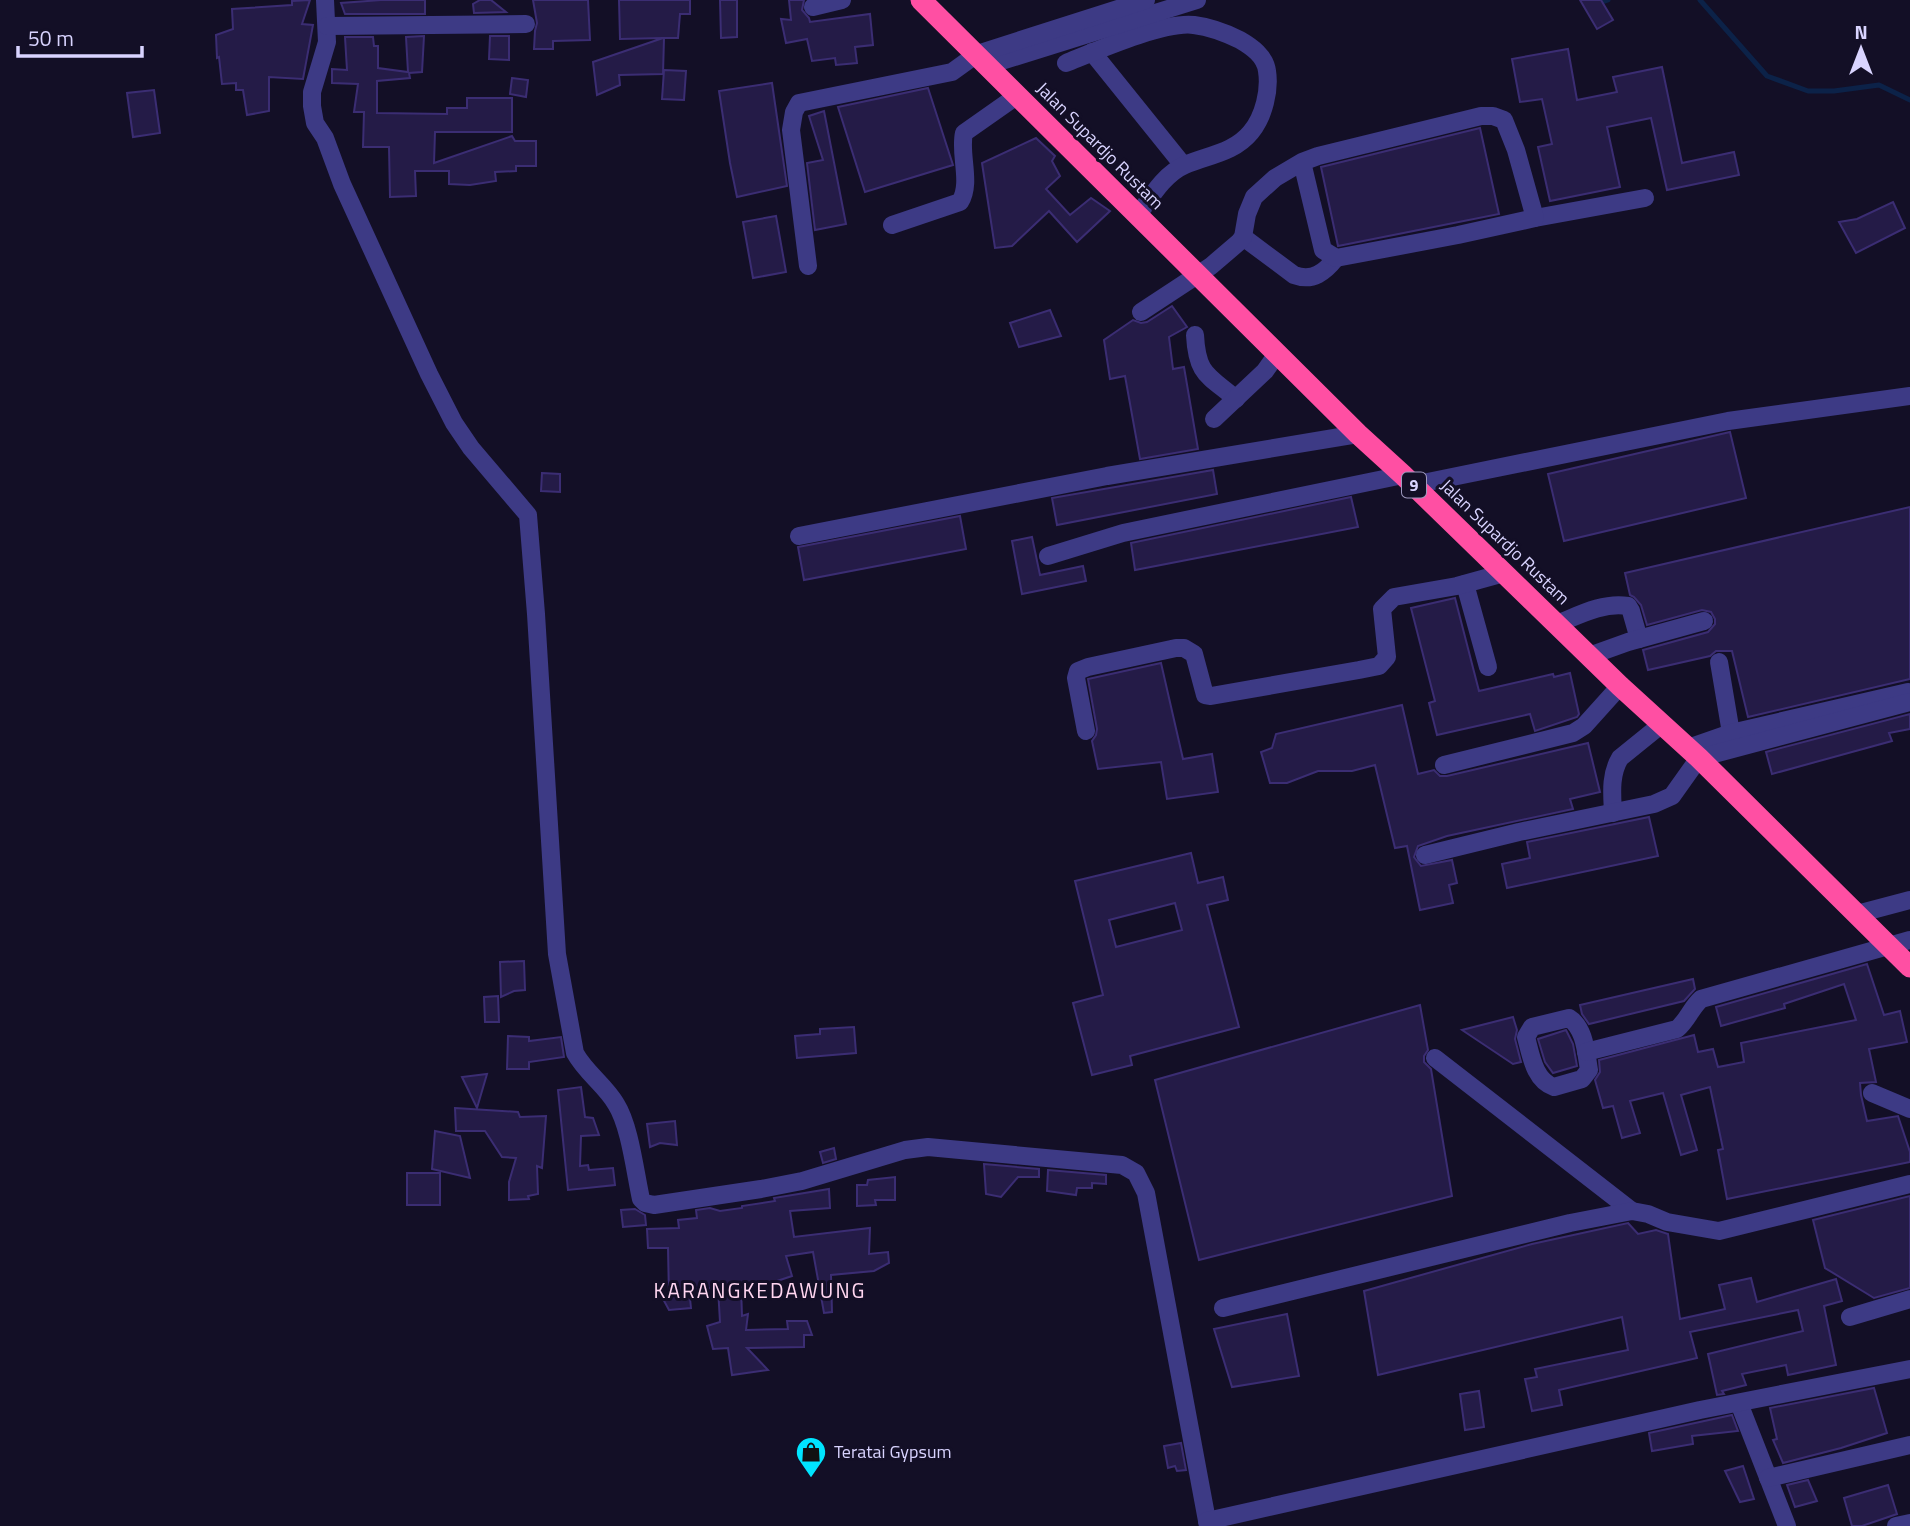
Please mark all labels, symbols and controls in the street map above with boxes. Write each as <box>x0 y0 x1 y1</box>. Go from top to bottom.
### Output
scale bar <box>18 14 142 58</box>
north arrow <box>1826 14 1896 84</box>
text: N <box>1854 17 1868 46</box>
text: 50 m <box>28 22 74 54</box>
street label: Jalan Supardjo Rustam <box>1030 76 1170 216</box>
road number: 9 <box>1402 472 1426 498</box>
street label: Jalan Supardjo Rustam <box>1434 472 1576 611</box>
district label: KARANGKEDAWUNG <box>653 1274 867 1306</box>
shop icon: Teratai Gypsum <box>794 1435 828 1479</box>
place label: Teratai Gypsum <box>834 1438 952 1465</box>

